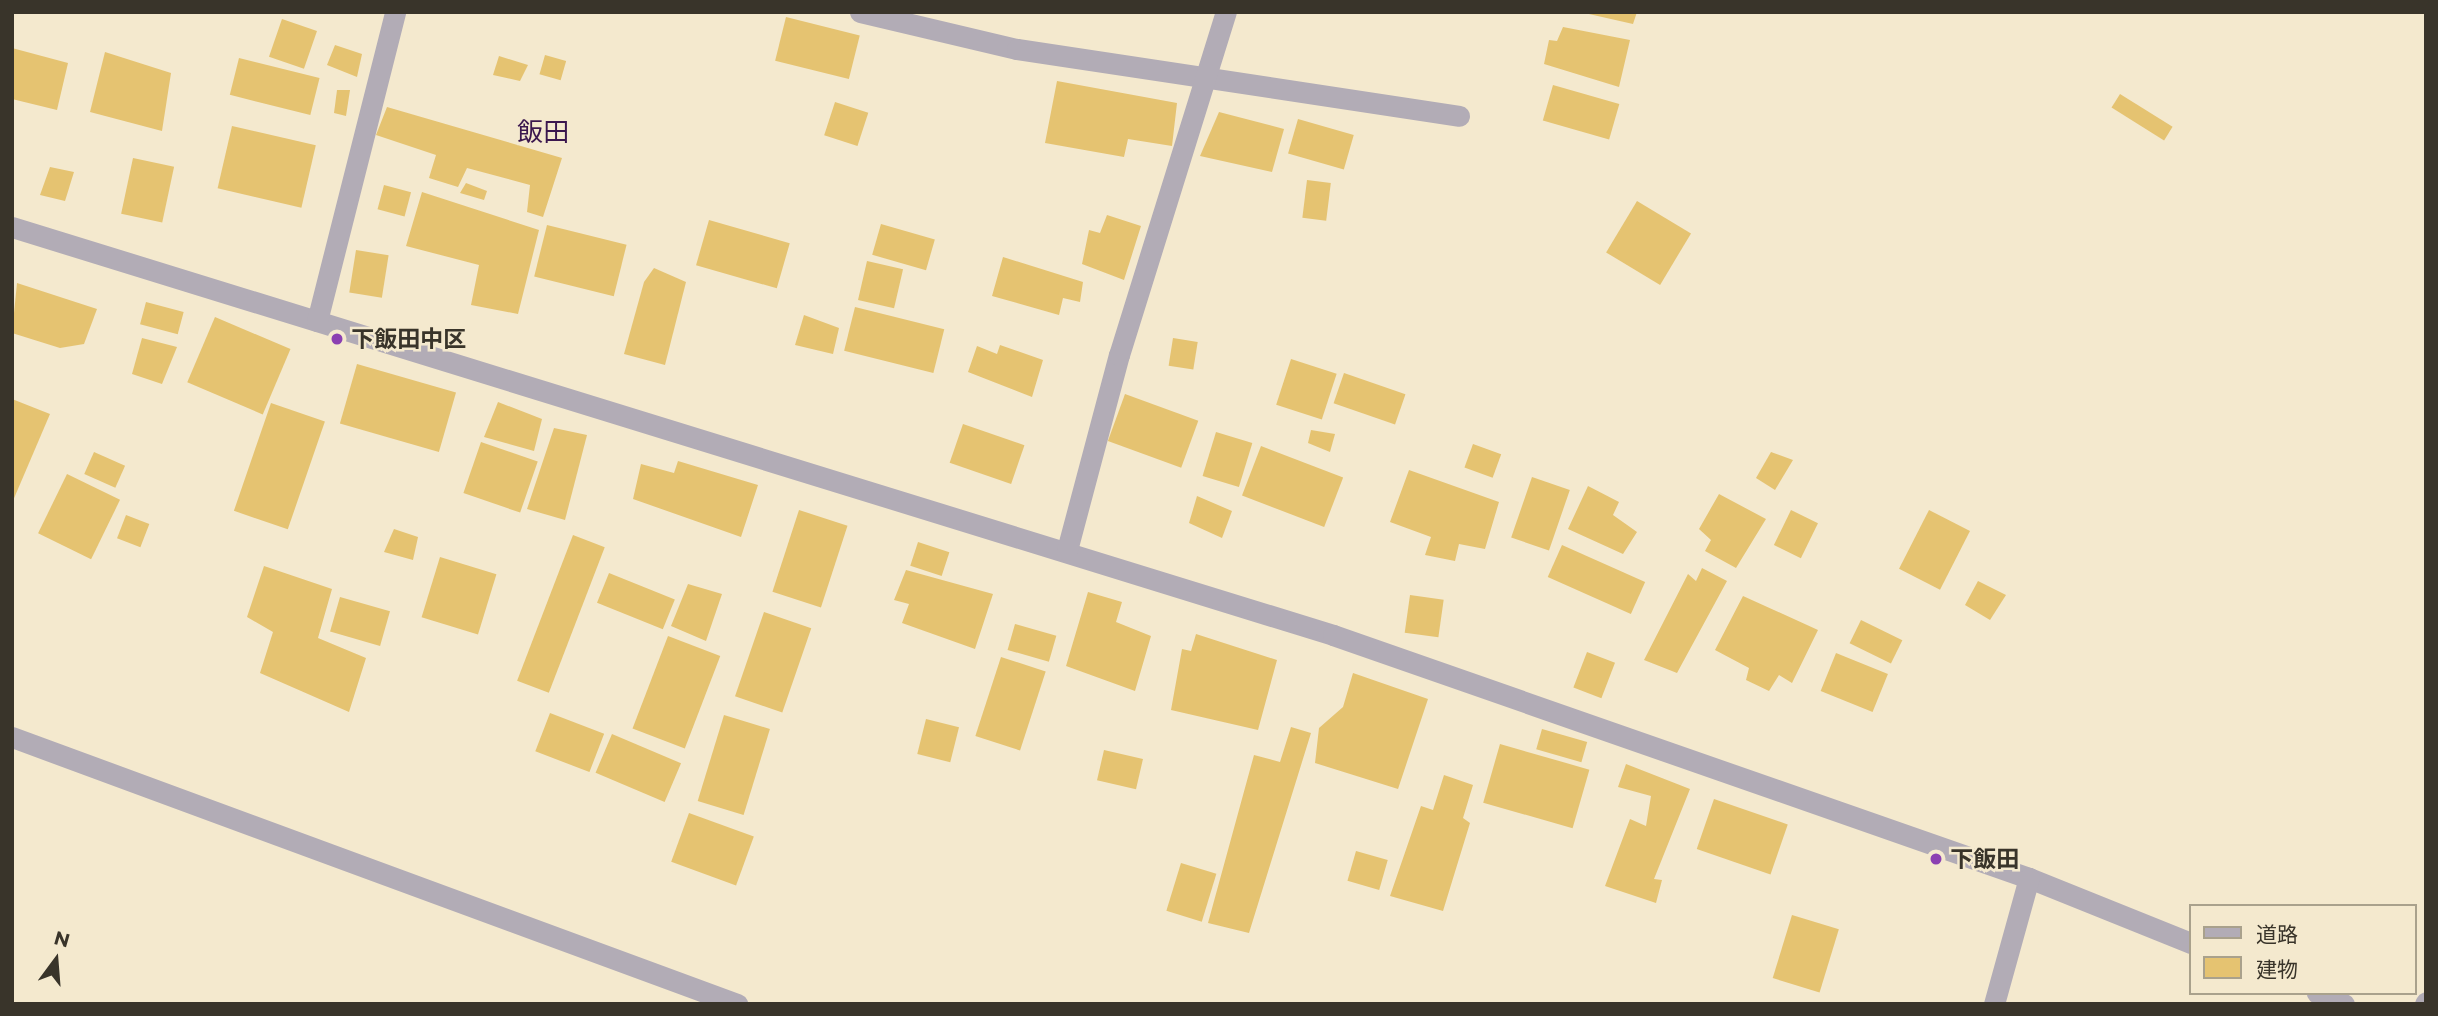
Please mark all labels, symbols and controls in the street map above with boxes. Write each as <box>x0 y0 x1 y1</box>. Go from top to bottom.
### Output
district label: 飯田 <box>517 117 569 149</box>
place label: 下飯田中区 <box>351 325 466 353</box>
marker: 下飯田中区 <box>329 331 345 347</box>
place label: 下飯田 <box>1950 845 2019 873</box>
marker: 下飯田 <box>1928 851 1944 867</box>
legend <box>2190 904 2417 995</box>
text: 道路 <box>2256 922 2298 947</box>
north arrow <box>21 925 91 995</box>
text: N <box>51 926 72 953</box>
text: 建物 <box>2256 957 2298 982</box>

